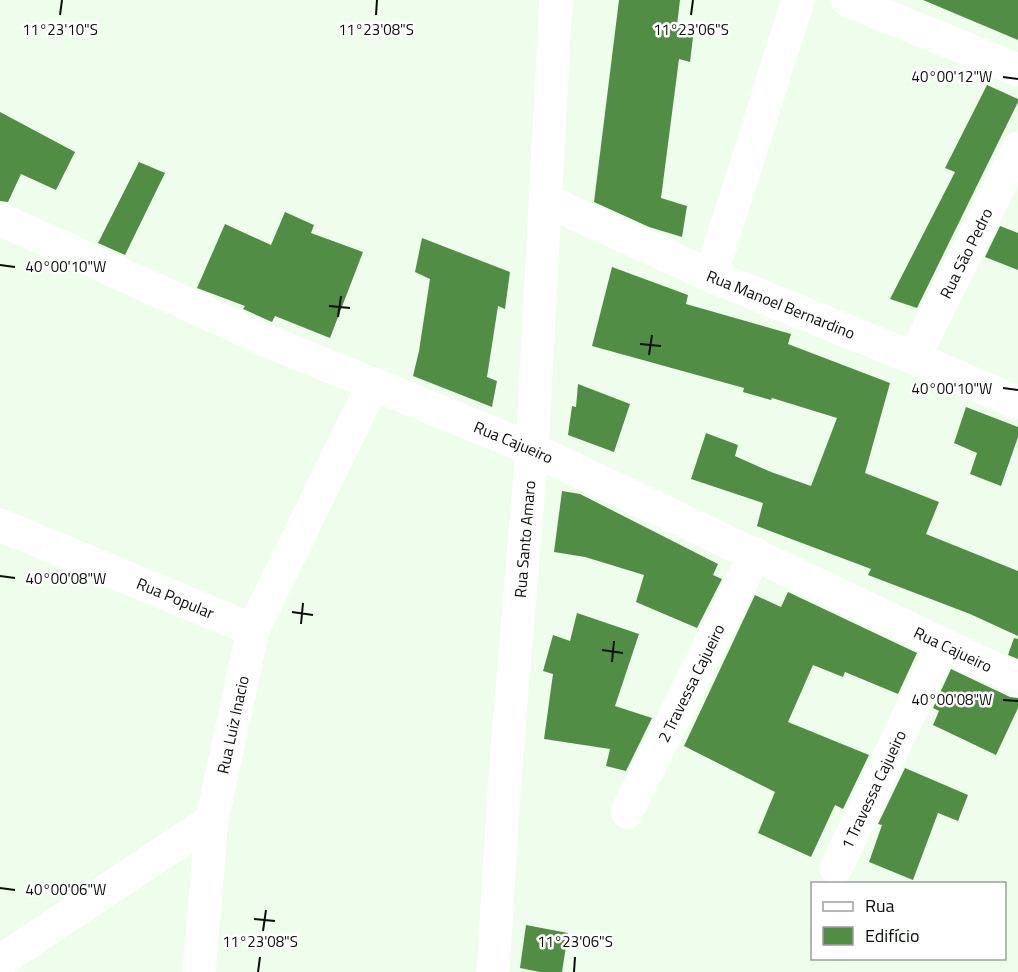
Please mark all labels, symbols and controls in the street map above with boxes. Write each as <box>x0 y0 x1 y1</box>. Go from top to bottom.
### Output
text: 11°23'10"S <box>22 18 98 41</box>
text: 11°23'08"S <box>338 18 414 41</box>
text: 11°23'06"S <box>653 18 729 41</box>
text: 40°00'12"W <box>912 65 992 88</box>
street label: Rua São Pedro <box>933 204 999 303</box>
text: 40°00'10"W <box>26 255 106 278</box>
street label: Rua Manoel Bernardino <box>703 263 859 345</box>
text: 40°00'10"W <box>912 377 992 400</box>
street label: Rua Cajueiro <box>470 415 557 469</box>
street label: Rua Santo Amaro <box>508 480 541 599</box>
text: 40°00'08"W <box>26 567 106 590</box>
street label: Rua Popular <box>133 571 218 625</box>
street label: 2 Travessa Cajueiro <box>651 620 730 746</box>
street label: Rua Cajueiro <box>910 620 996 678</box>
street label: Rua Luiz Inacio <box>210 673 255 776</box>
text: 40°00'08"W <box>912 688 992 711</box>
street label: 1 Travessa Cajueiro <box>835 726 912 853</box>
text: 40°00'06"W <box>26 878 106 901</box>
legend <box>811 882 1006 960</box>
text: Rua <box>865 892 895 919</box>
text: Edifício <box>865 922 919 949</box>
text: 11°23'08"S <box>222 930 298 953</box>
text: 11°23'06"S <box>537 930 613 953</box>

